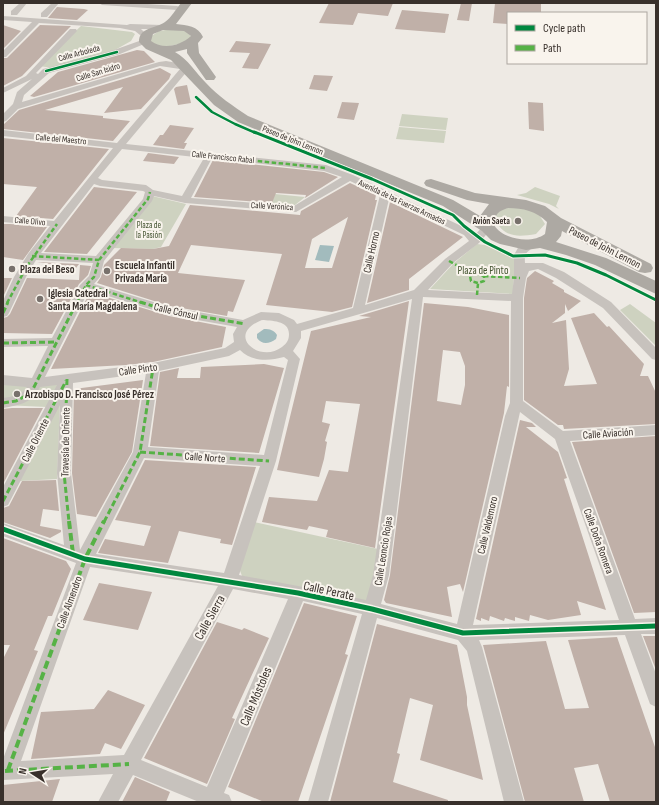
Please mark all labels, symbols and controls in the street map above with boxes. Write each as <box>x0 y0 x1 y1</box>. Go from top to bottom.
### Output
legend <box>507 12 647 64</box>
text: Cycle path <box>543 21 585 36</box>
text: Path <box>543 41 561 56</box>
street label: Calle Arboleda <box>57 43 101 64</box>
street label: Calle San Isidro <box>75 61 122 84</box>
street label: Paseo de John Lennon <box>261 123 325 158</box>
street label: Calle del Maestro <box>35 132 87 147</box>
street label: Calle Francisco Rabal <box>191 149 255 166</box>
street label: Avenida de las Fuerzas Armadas <box>356 177 447 227</box>
street label: Calle Verónica <box>251 200 293 213</box>
street label: Calle Olivo <box>14 215 46 228</box>
place label: Avión Saeta <box>472 216 510 227</box>
marker: Avión Saeta <box>513 216 523 226</box>
park label: Plaza de la Pasión <box>136 220 162 241</box>
street label: Paseo de John Lennon <box>567 224 643 271</box>
street label: Calle Horno <box>360 230 383 274</box>
place label: Escuela Infantil Privada María <box>115 259 175 285</box>
place label: Plaza del Beso <box>20 263 75 276</box>
marker: Plaza del Beso <box>7 264 17 274</box>
park label: Plaza de Pinto <box>458 264 509 277</box>
marker: Escuela Infantil Privada María <box>102 266 112 276</box>
place label: Iglesia Catedral Santa María Magdalena <box>48 287 138 313</box>
marker: Iglesia Catedral Santa María Magdalena <box>35 294 45 304</box>
street label: Calle Cónsul <box>153 300 199 323</box>
street label: Calle Pinto <box>118 360 159 379</box>
place label: Arzobispo D. Francisco José Pérez <box>24 388 155 401</box>
marker: Arzobispo D. Francisco José Pérez <box>12 389 22 399</box>
street label: Travesía de Oriente <box>58 407 73 477</box>
street label: Calle Oriente <box>19 416 52 464</box>
street label: Calle Aviación <box>582 425 634 442</box>
street label: Calle Norte <box>184 450 226 465</box>
street label: Calle Valdemoro <box>475 495 501 555</box>
street label: Calle Doña Romera <box>581 507 616 576</box>
street label: Calle Leoncio Rojas <box>372 516 395 587</box>
street label: Calle Almendro <box>54 574 85 630</box>
street label: Calle Perate <box>302 578 356 604</box>
street label: Calle Sierra <box>191 592 229 643</box>
street label: Calle Móstoles <box>236 664 276 728</box>
north arrow <box>12 753 52 793</box>
text: N <box>16 767 30 775</box>

